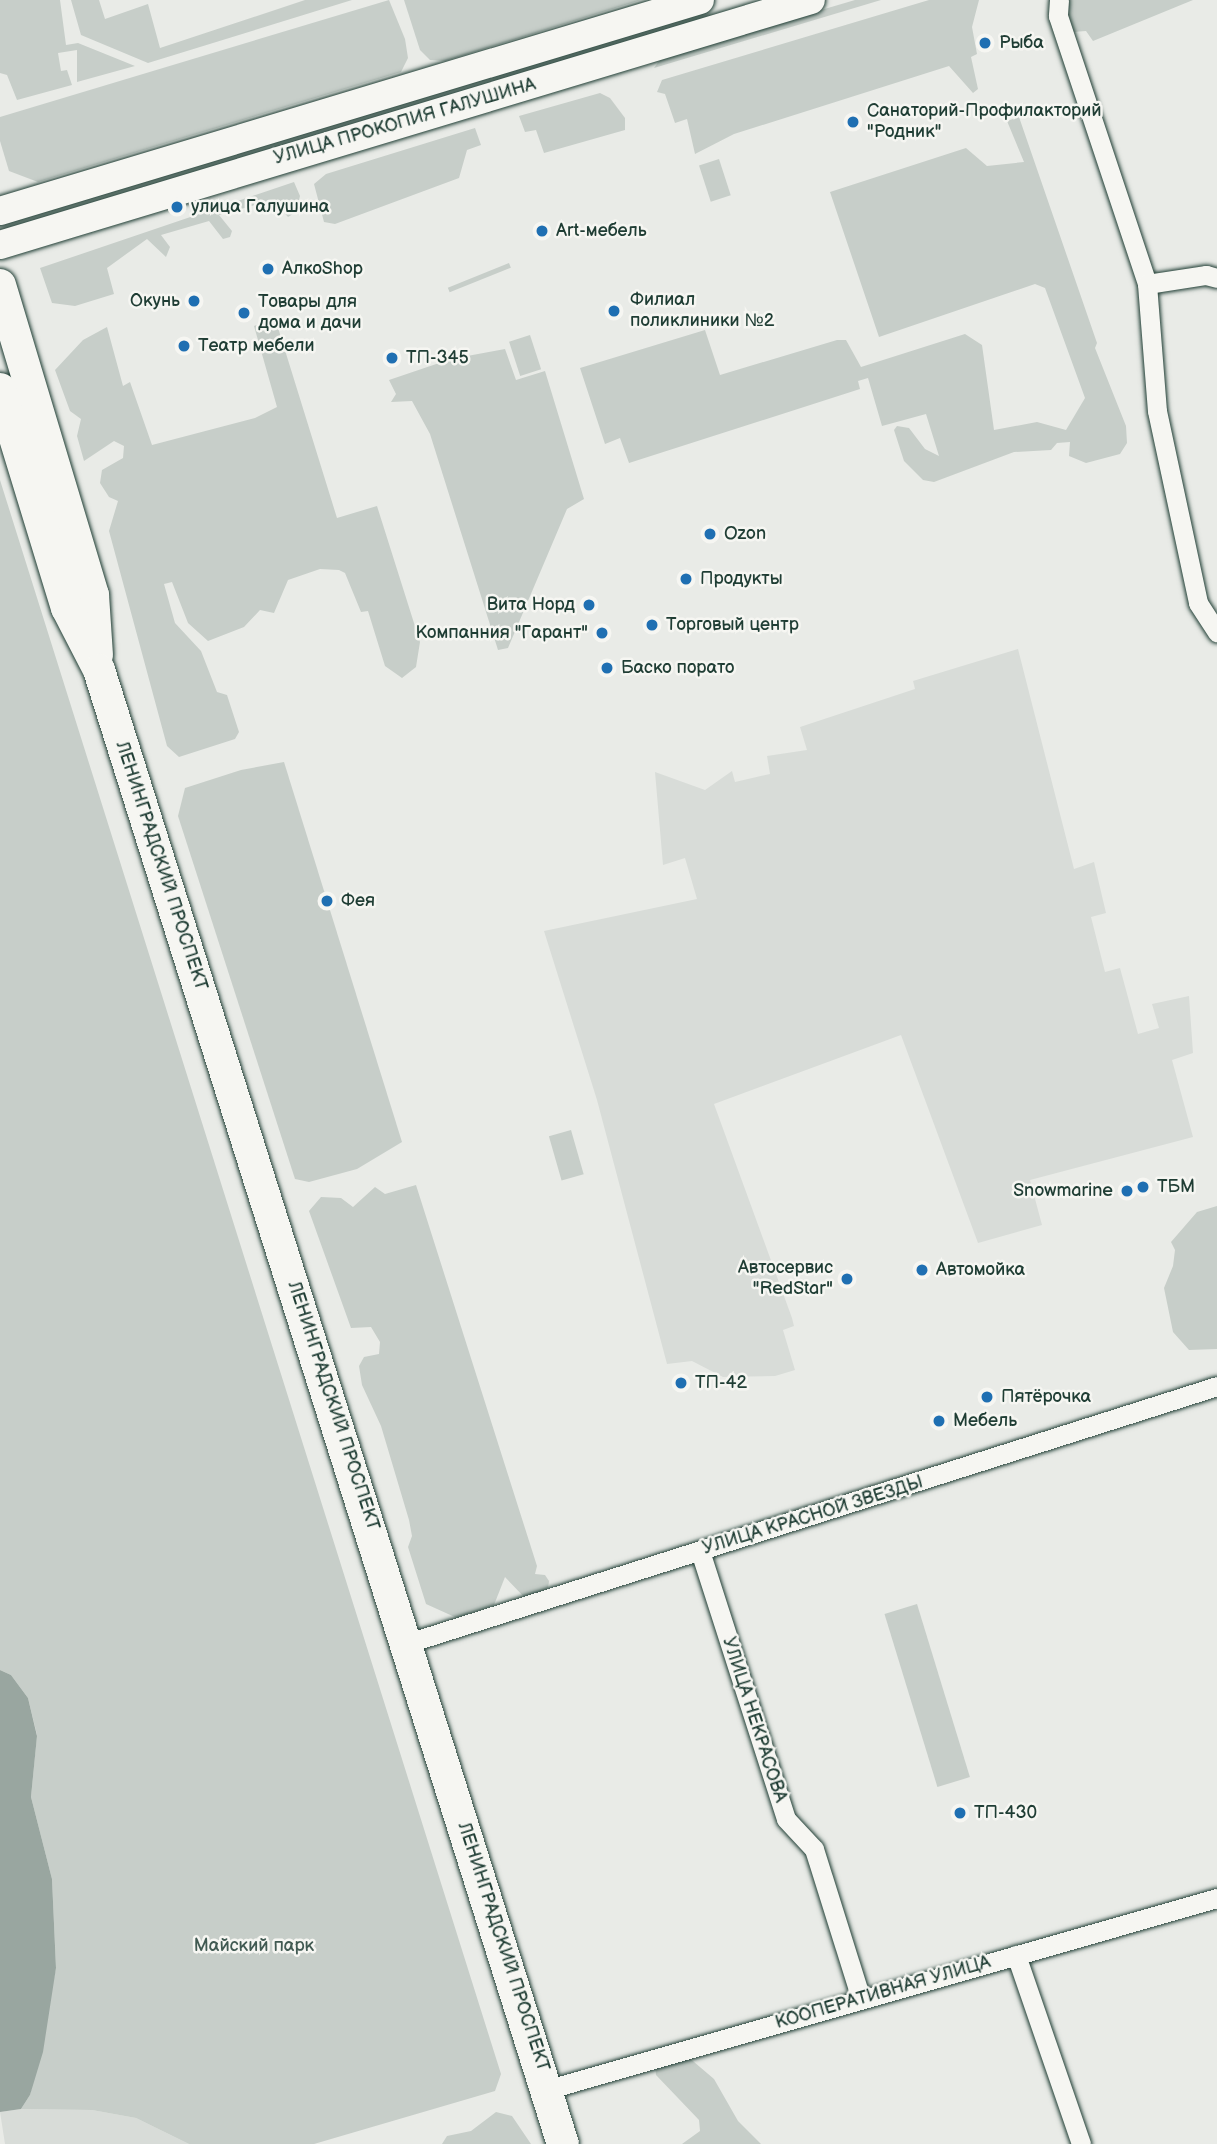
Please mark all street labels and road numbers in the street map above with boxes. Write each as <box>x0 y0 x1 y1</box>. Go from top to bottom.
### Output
street label: УЛИЦА ПРОКОПИЯ ГАЛУШИНА <box>272 74 538 170</box>
street label: ЛЕНИНГРАДСКИЙ ПРОСПЕКТ <box>110 739 212 993</box>
street label: ЛЕНИНГРАДСКИЙ ПРОСПЕКТ <box>282 1279 384 1533</box>
street label: УЛИЦА КРАСНОЙ ЗВЕЗДЫ <box>700 1472 926 1560</box>
street label: УЛИЦА НЕКРАСОВА <box>717 1635 791 1805</box>
street label: ЛЕНИНГРАДСКИЙ ПРОСПЕКТ <box>452 1820 554 2074</box>
street label: КООПЕРАТИВНАЯ УЛИЦА <box>773 1952 993 2034</box>

